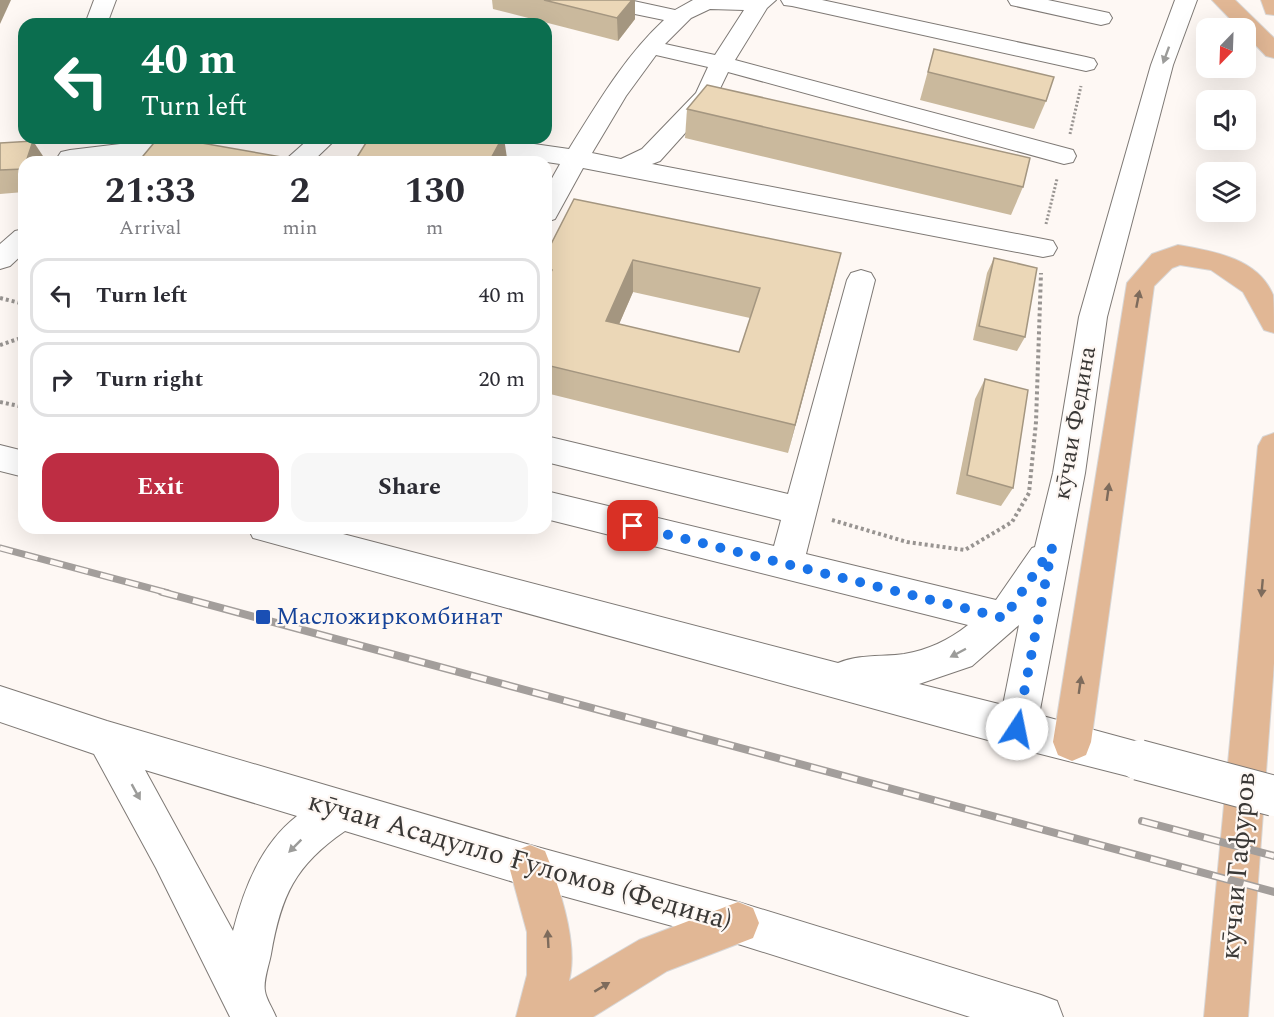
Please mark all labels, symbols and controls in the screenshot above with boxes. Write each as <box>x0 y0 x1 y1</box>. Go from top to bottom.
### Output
north arrow <box>1196 18 1256 78</box>
map controls <box>1196 18 1256 222</box>
text: 40 m <box>141 29 236 92</box>
icon: left <box>42 42 120 120</box>
one-way arrow <box>1161 46 1170 64</box>
text: Turn left <box>141 86 247 128</box>
button: sound <box>1196 90 1256 150</box>
button: layers <box>1196 162 1256 222</box>
text: 21:33 <box>105 164 195 219</box>
text: 2 <box>290 164 310 219</box>
text: 130 <box>404 164 465 219</box>
text: Arrival <box>119 213 181 243</box>
text: min <box>282 213 317 243</box>
text: m <box>426 213 443 243</box>
icon: left <box>45 279 78 312</box>
text: Turn left <box>96 279 188 312</box>
text: 40 m <box>479 279 525 312</box>
one-way arrow <box>1134 289 1143 308</box>
street label: кӯчаи Федина <box>1044 343 1106 503</box>
icon: right <box>45 363 78 396</box>
text: Turn right <box>96 363 203 396</box>
text: 20 m <box>479 363 525 396</box>
button: Exit <box>42 453 279 522</box>
button: Share <box>291 453 528 522</box>
one-way arrow <box>1104 482 1113 501</box>
pin <box>607 500 658 551</box>
icon: arrive <box>616 509 649 542</box>
one-way arrow <box>1257 578 1267 597</box>
place label: Масложиркомбинат <box>276 599 503 635</box>
marker: Масложиркомбинат <box>254 608 272 626</box>
one-way arrow <box>949 647 967 657</box>
one-way arrow <box>1076 675 1085 694</box>
position arrow <box>985 697 1049 761</box>
street label: кӯчаи Гафуров <box>1208 770 1268 962</box>
street label: кӯчаи Асадулло Ғуломов (Федина) <box>303 780 737 942</box>
one-way arrow <box>130 783 140 800</box>
one-way arrow <box>287 839 302 853</box>
one-way arrow <box>543 929 552 948</box>
one-way arrow <box>594 981 610 992</box>

